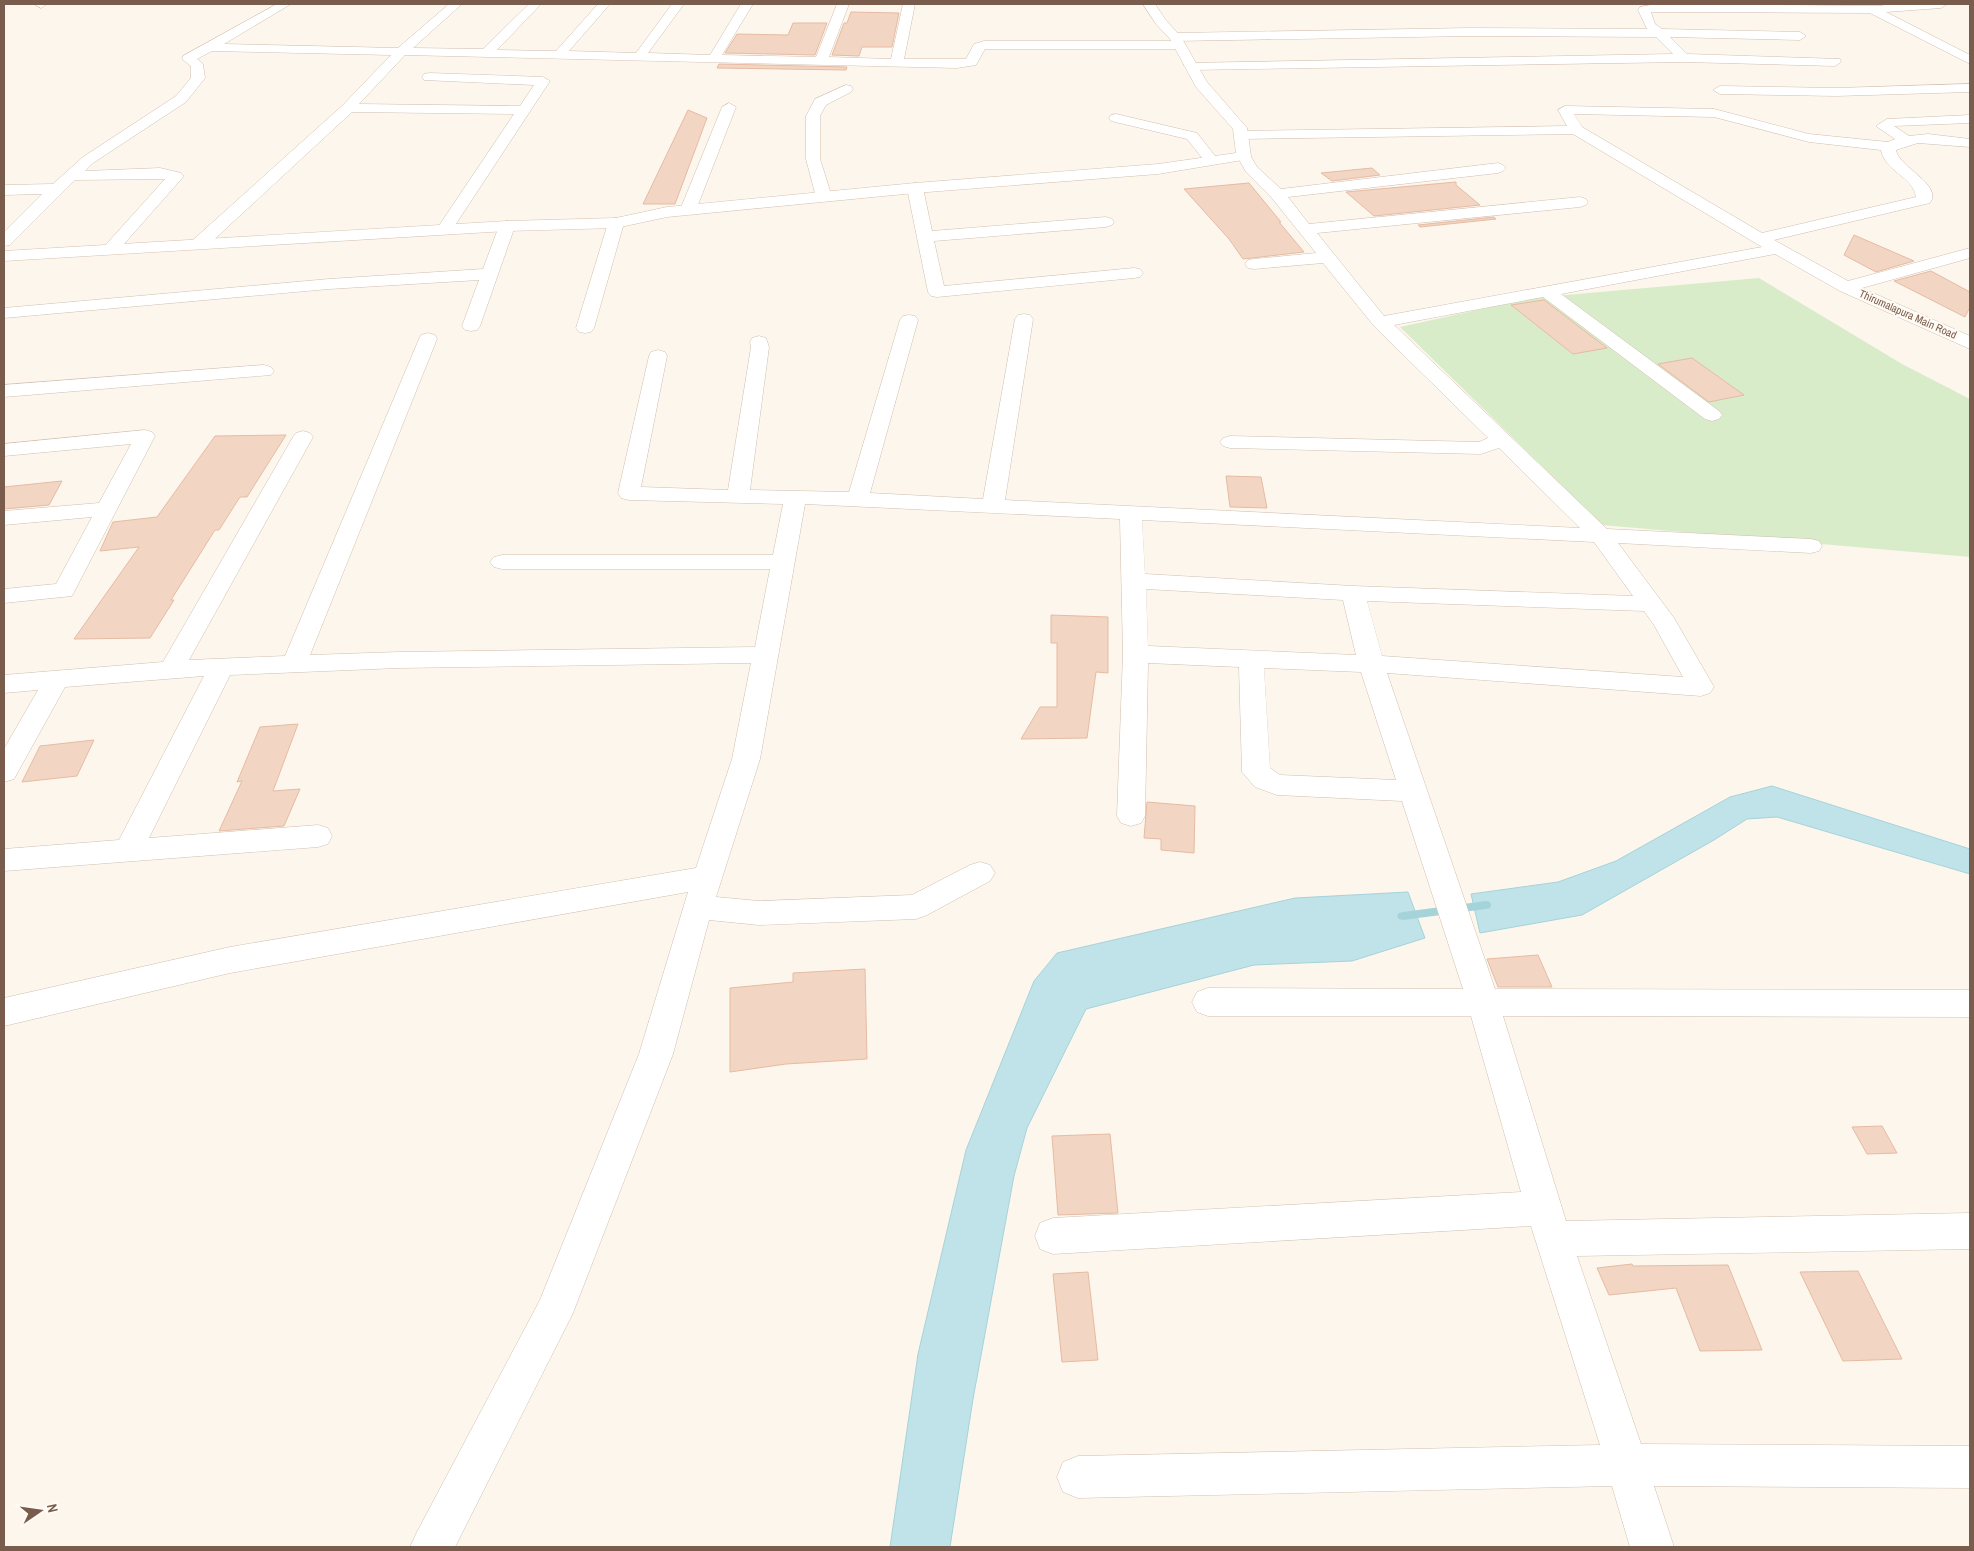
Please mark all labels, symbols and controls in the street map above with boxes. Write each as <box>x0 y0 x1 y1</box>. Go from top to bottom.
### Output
street label: Thirumalapura Main Road <box>1857 286 1959 342</box>
north arrow <box>15 1486 65 1536</box>
text: N <box>43 1502 62 1514</box>

